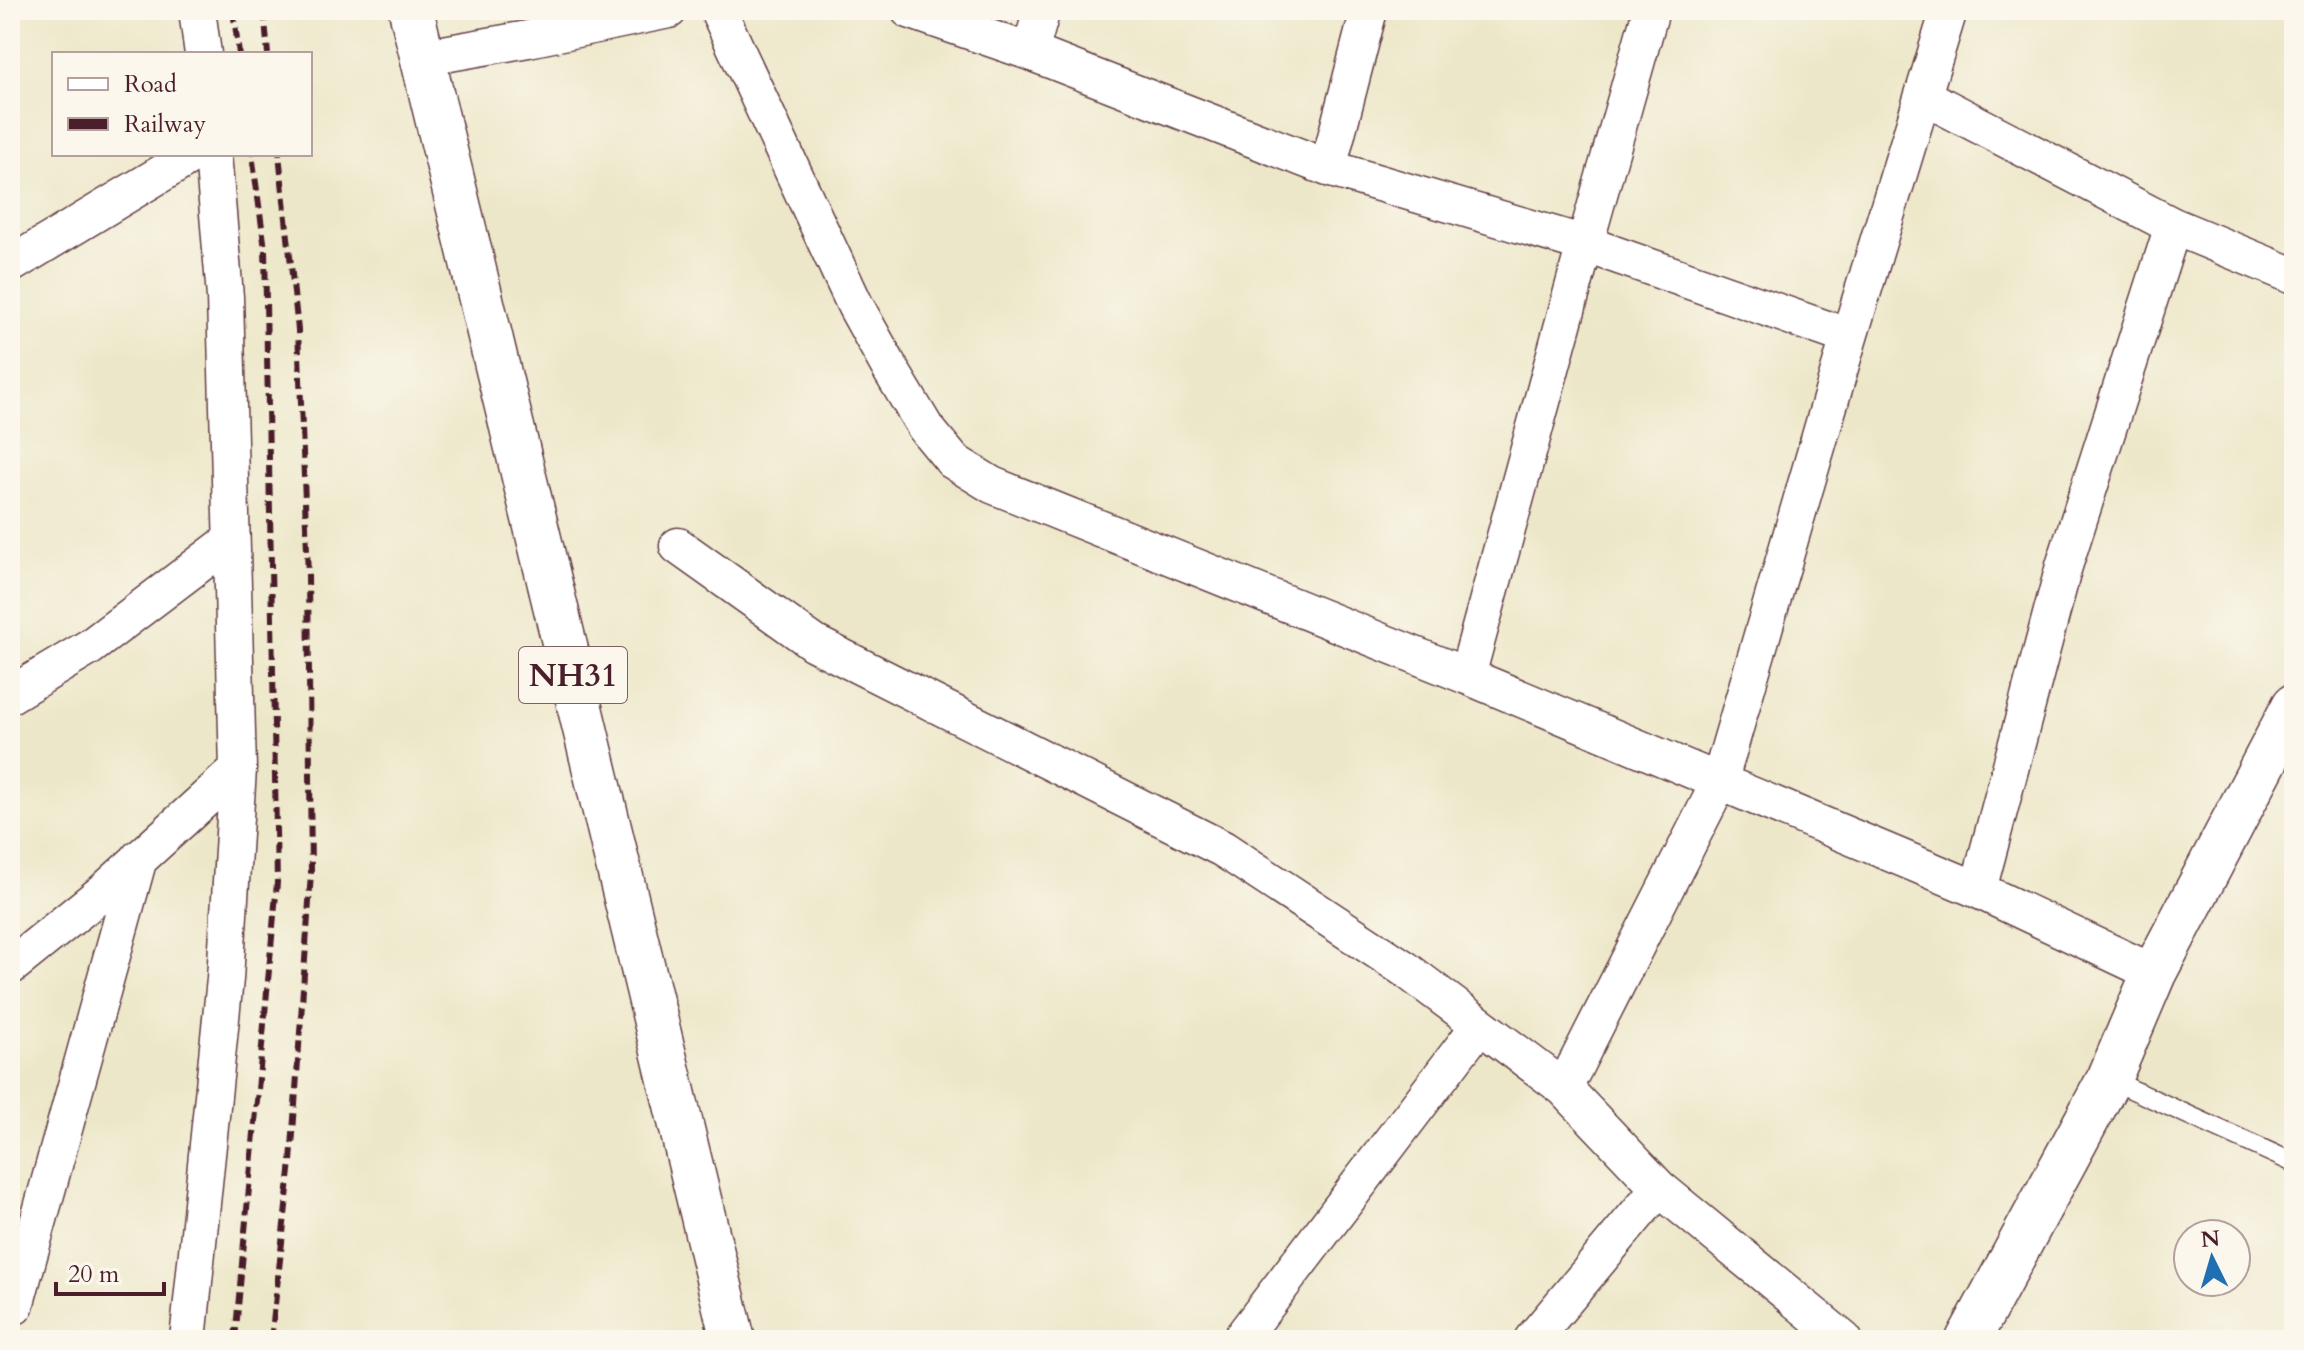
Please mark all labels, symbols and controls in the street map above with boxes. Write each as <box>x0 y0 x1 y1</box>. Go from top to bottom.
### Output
legend <box>52 52 312 156</box>
text: Road <box>124 68 177 101</box>
text: Railway <box>124 108 206 141</box>
road number: NH31 <box>519 647 627 703</box>
north arrow <box>2172 1218 2252 1298</box>
text: N <box>2200 1223 2221 1255</box>
scale bar <box>56 1246 164 1296</box>
text: 20 m <box>68 1258 120 1291</box>

